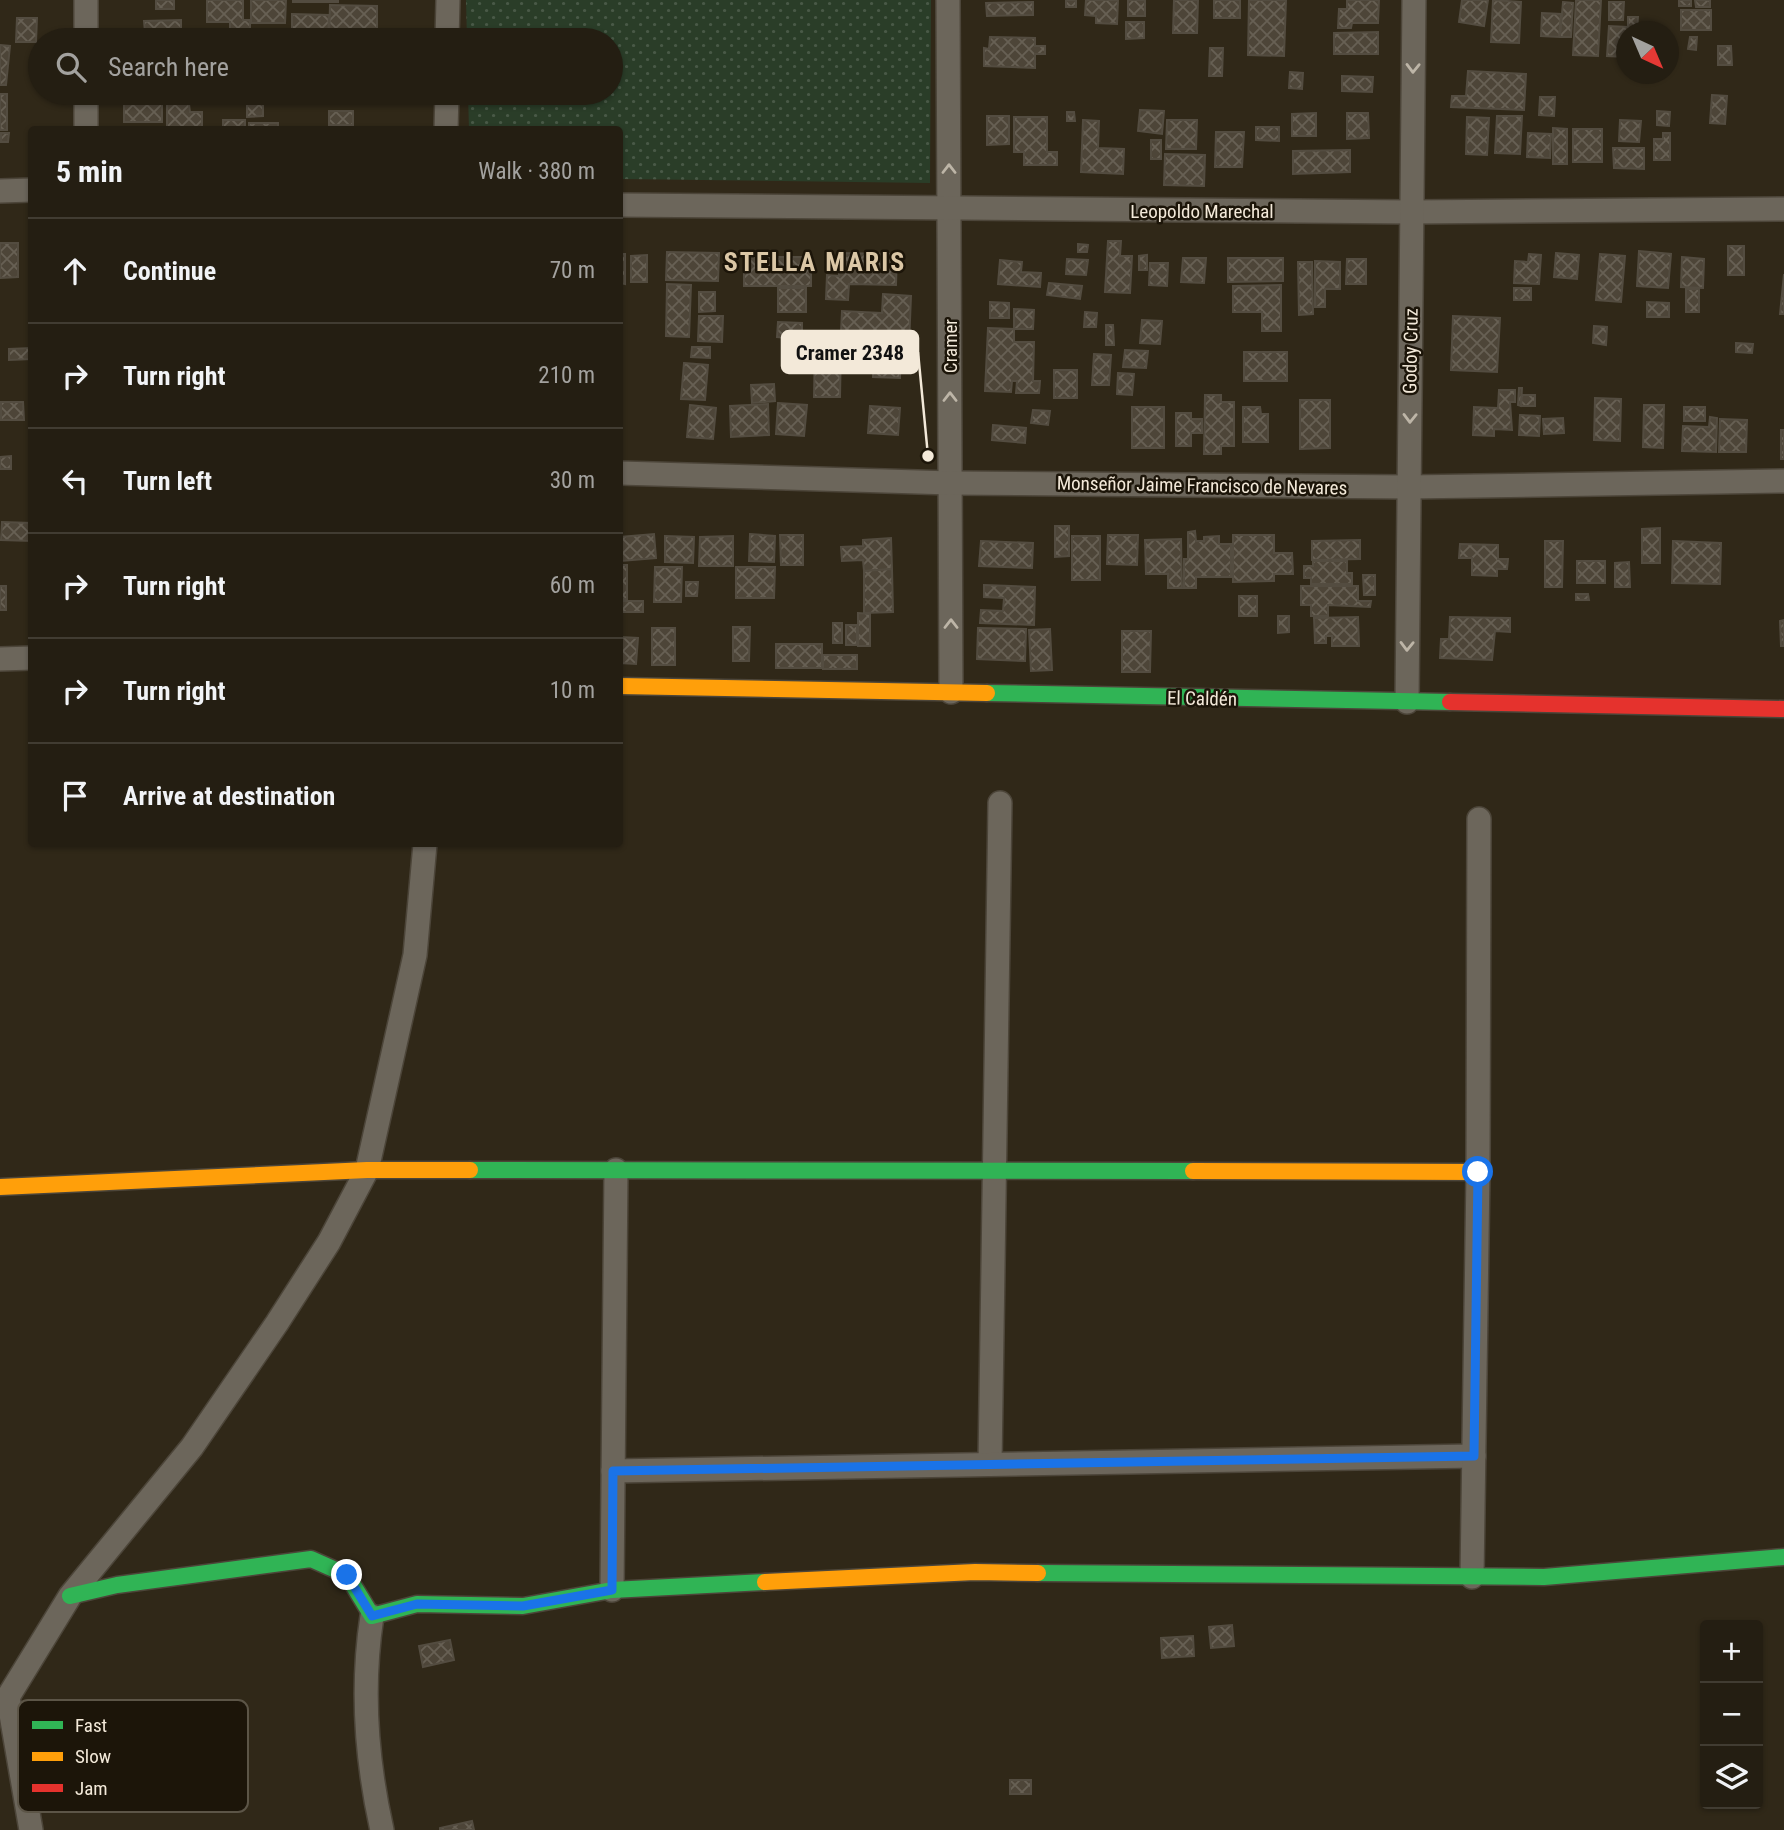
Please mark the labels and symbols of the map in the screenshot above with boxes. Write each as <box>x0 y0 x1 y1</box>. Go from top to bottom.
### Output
north arrow <box>1616 21 1679 84</box>
one-way arrow <box>1405 63 1421 74</box>
one-way arrow <box>941 163 957 174</box>
street label: Leopoldo Marechal <box>1130 200 1274 223</box>
district label: STELLA MARIS <box>724 247 906 277</box>
street label: Godoy Cruz <box>1398 308 1423 394</box>
street label: Cramer <box>939 319 962 373</box>
callout: Cramer 2348 <box>782 331 918 373</box>
text: Cramer 2348 <box>796 341 904 365</box>
one-way arrow <box>942 391 958 401</box>
one-way arrow <box>1402 413 1417 424</box>
street label: Monseñor Jaime Francisco de Nevares <box>1057 471 1347 500</box>
one-way arrow <box>943 618 959 629</box>
one-way arrow <box>1399 641 1415 651</box>
street label: El Caldén <box>1167 686 1237 711</box>
route start <box>1462 1156 1493 1187</box>
route end <box>331 1559 362 1590</box>
legend <box>18 1700 248 1812</box>
text: Fast <box>75 1714 107 1737</box>
text: Slow <box>75 1745 111 1768</box>
text: Jam <box>75 1777 108 1800</box>

